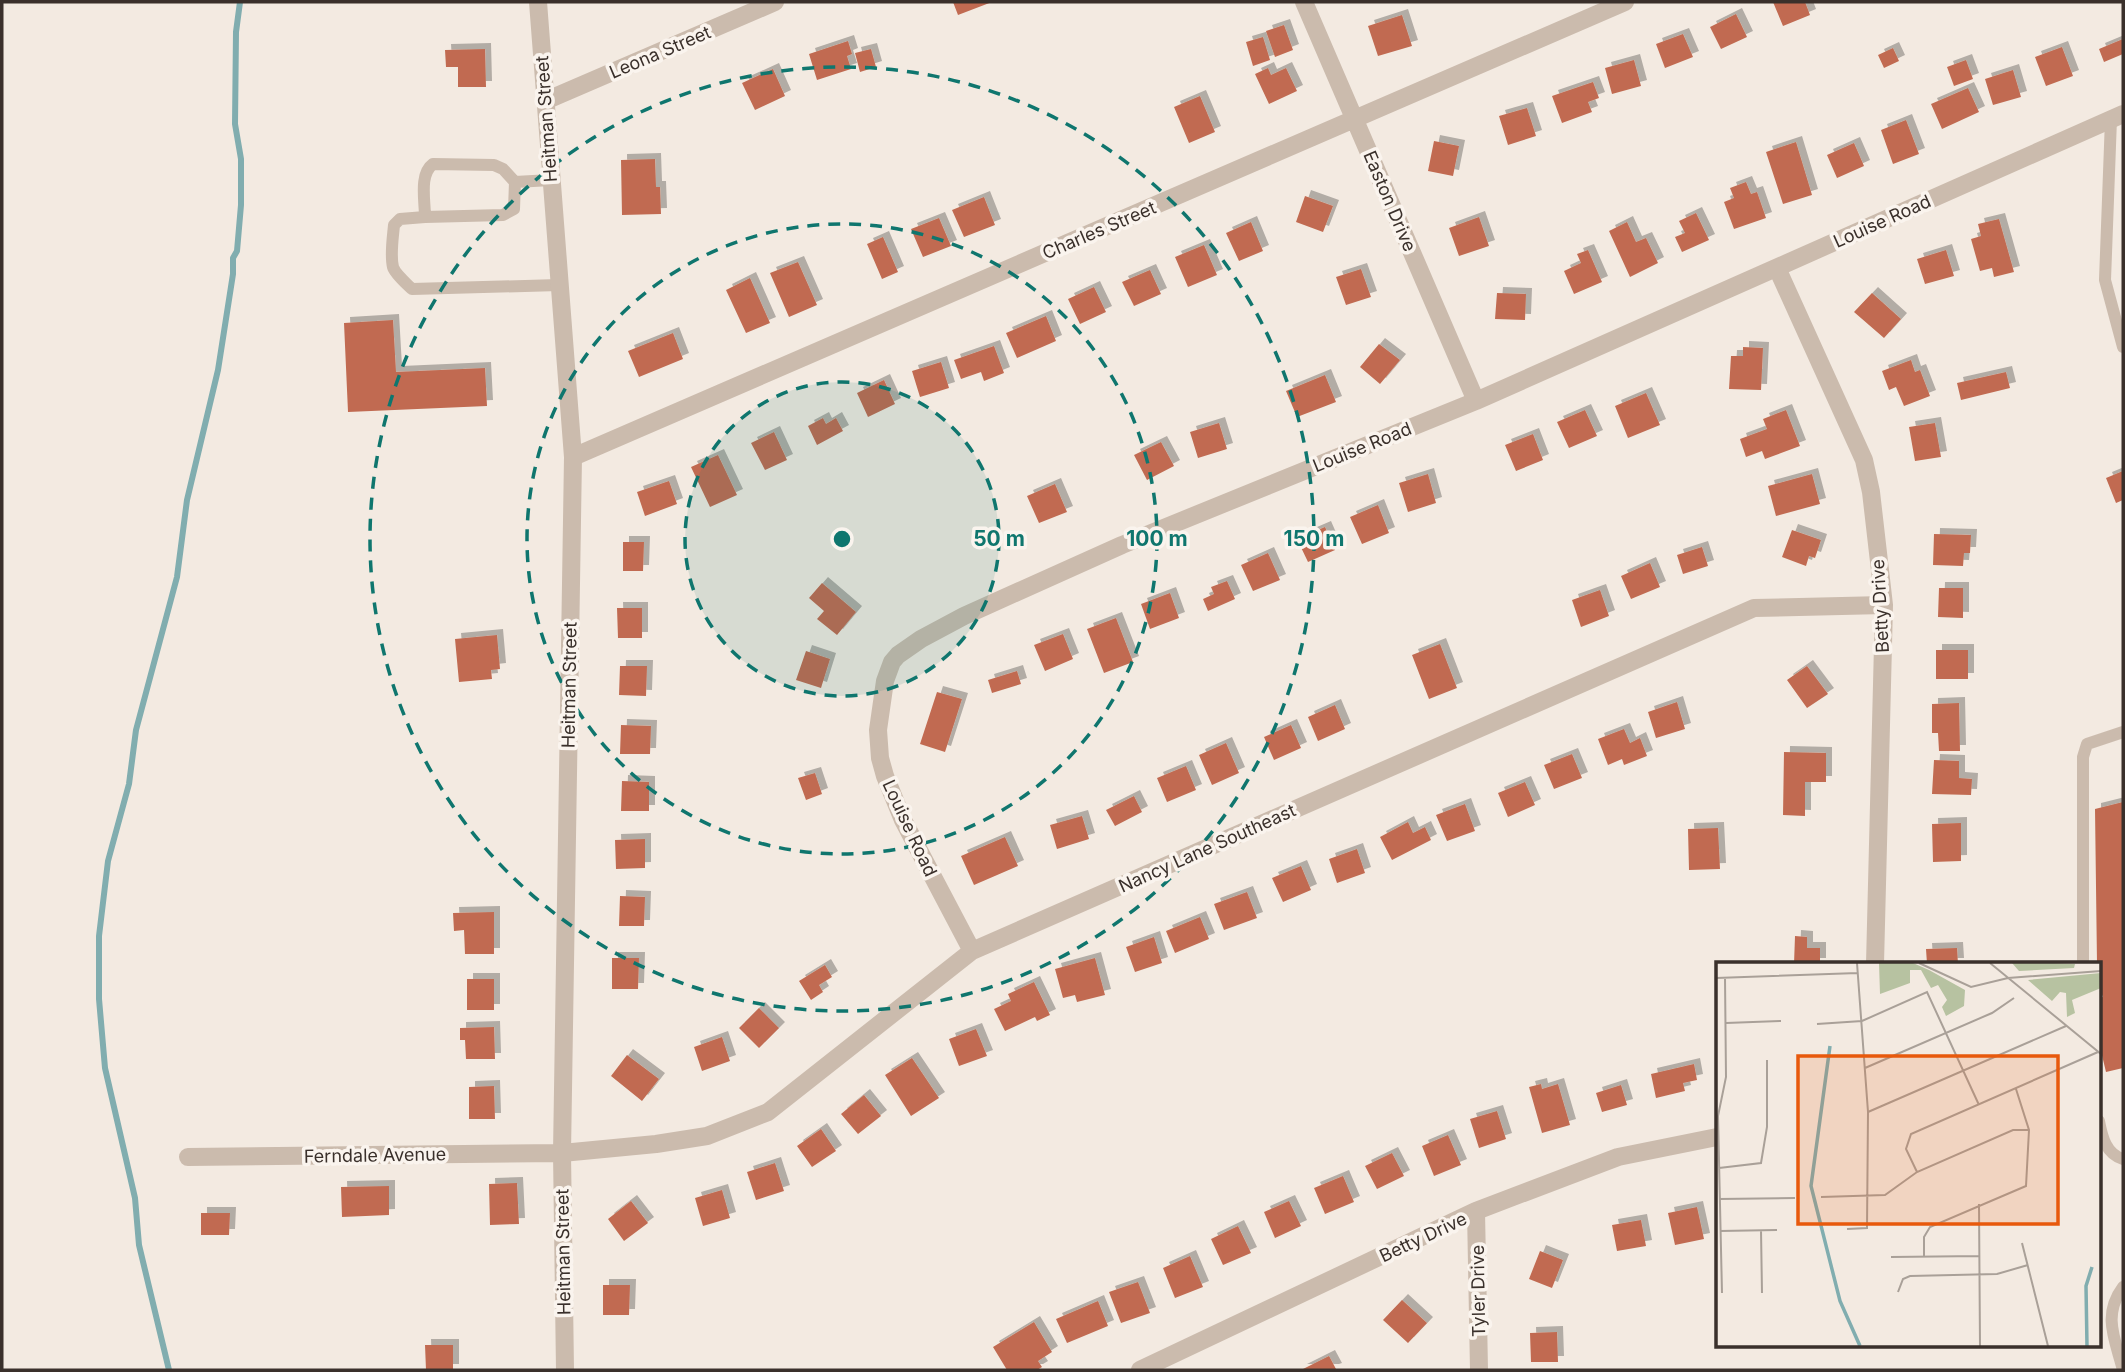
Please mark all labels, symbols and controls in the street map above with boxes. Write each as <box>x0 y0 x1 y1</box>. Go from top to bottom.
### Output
street label: Leona Street <box>606 21 714 83</box>
street label: Heitman Street <box>531 55 561 183</box>
street label: Easton Drive <box>1359 148 1421 254</box>
street label: Louise Road <box>1830 190 1934 252</box>
street label: Charles Street <box>1039 197 1159 263</box>
street label: Louise Road <box>1310 418 1414 476</box>
text: 50 m <box>973 526 1025 551</box>
text: 100 m <box>1126 526 1188 551</box>
text: 150 m <box>1284 526 1344 551</box>
centre of rings <box>830 527 854 551</box>
street label: Betty Drive <box>1867 559 1893 653</box>
street label: Heitman Street <box>557 621 581 748</box>
street label: Louise Road <box>878 776 942 880</box>
street label: Nancy Lane Southeast <box>1115 799 1299 897</box>
inset map <box>1716 962 2100 1348</box>
street label: Ferndale Avenue <box>304 1143 446 1167</box>
street label: Heitman Street <box>551 1188 575 1315</box>
street label: Betty Drive <box>1376 1208 1470 1266</box>
street label: Tyler Drive <box>1467 1245 1489 1337</box>

